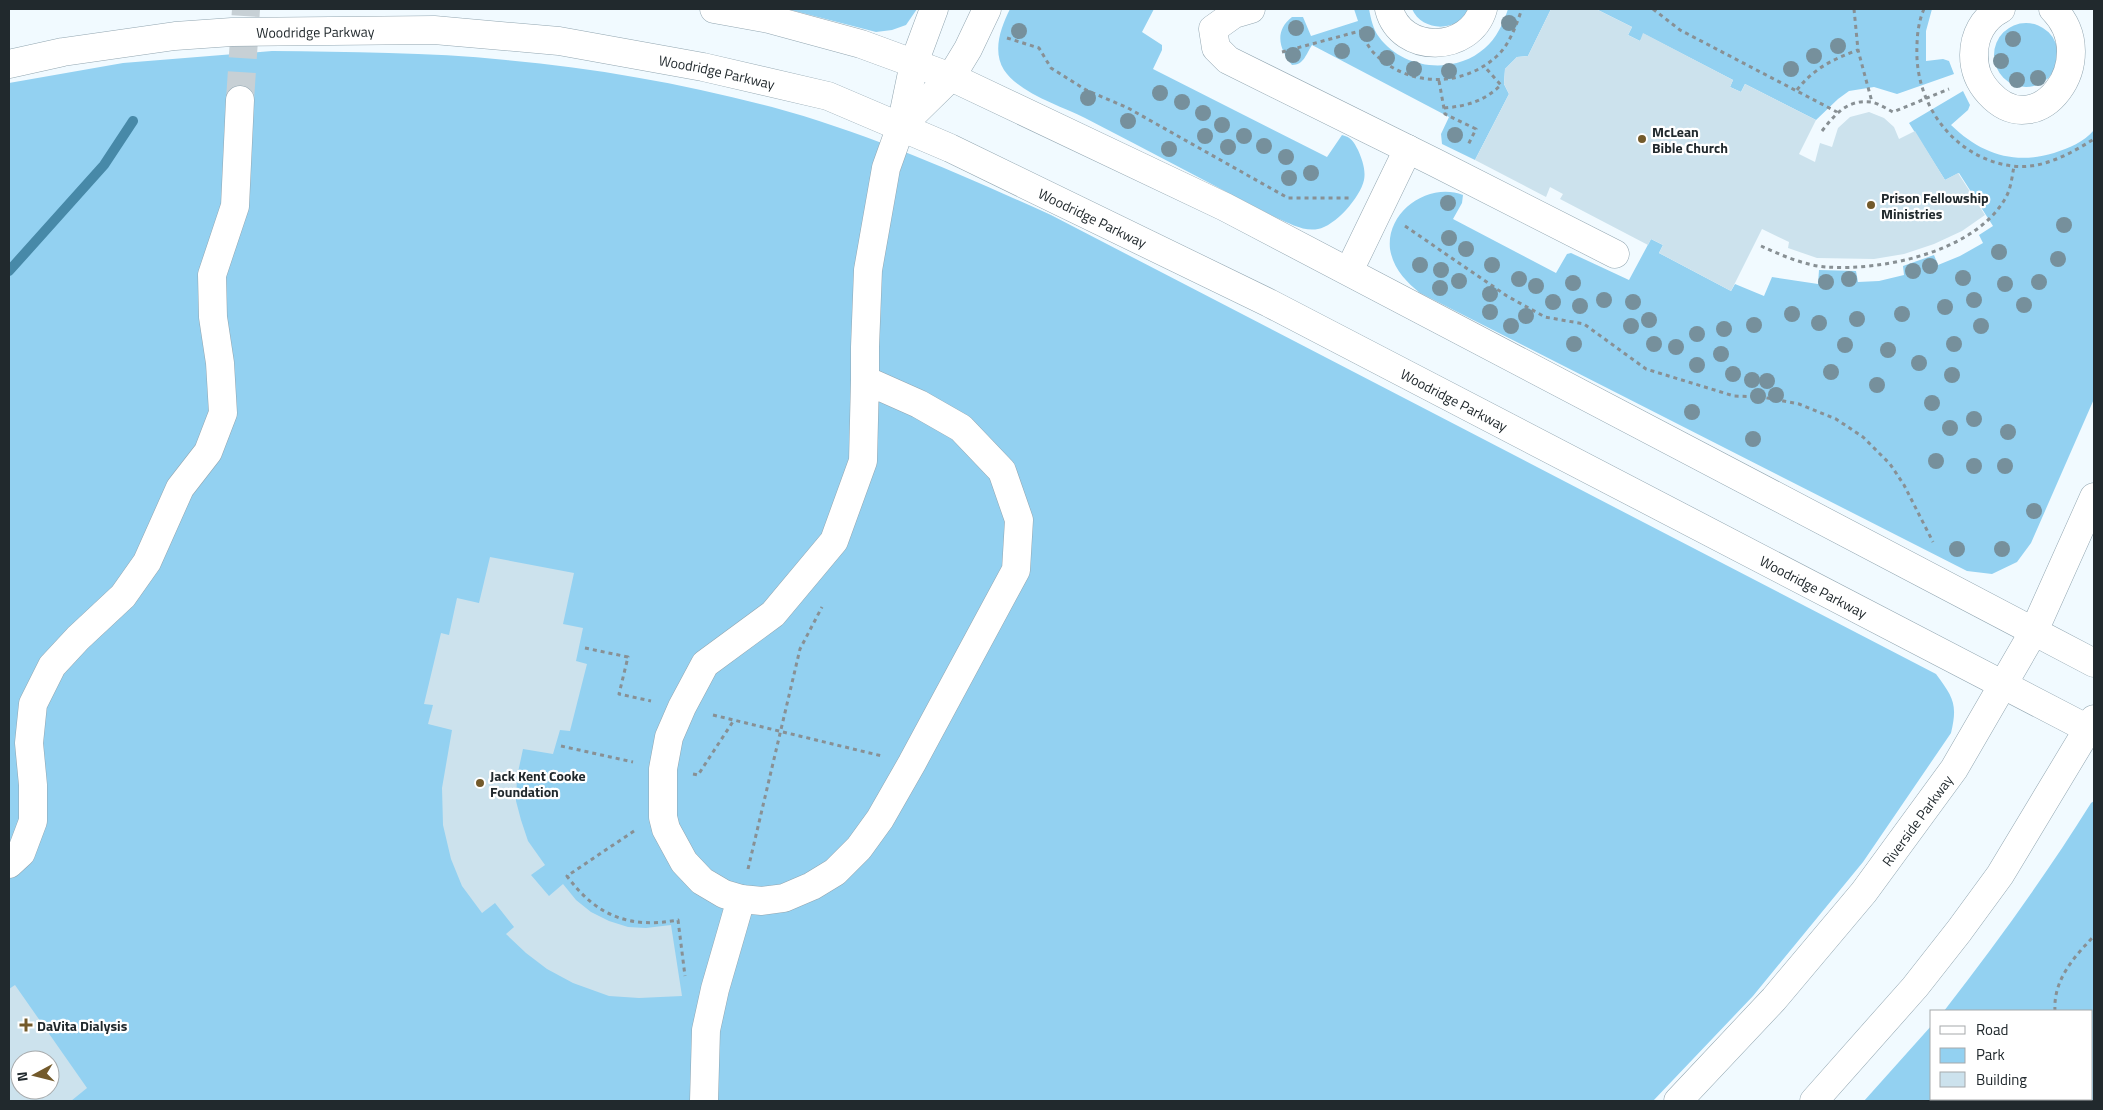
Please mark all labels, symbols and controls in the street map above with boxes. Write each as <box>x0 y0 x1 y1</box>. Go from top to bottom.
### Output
street label: Woodridge Parkway <box>256 20 375 42</box>
street label: Woodridge Parkway <box>657 49 777 94</box>
place label: McLean Bible Church <box>1652 121 1728 158</box>
marker: McLean Bible Church <box>1636 133 1648 145</box>
street label: Woodridge Parkway <box>1035 182 1151 253</box>
place label: Prison Fellowship Ministries <box>1881 187 1989 224</box>
marker: Prison Fellowship Ministries <box>1865 199 1877 211</box>
street label: Woodridge Parkway <box>1397 363 1512 436</box>
street label: Woodridge Parkway <box>1756 550 1871 623</box>
place label: Jack Kent Cooke Foundation <box>490 765 586 802</box>
street label: Riverside Parkway <box>1876 770 1957 870</box>
marker: Jack Kent Cooke Foundation <box>474 777 486 789</box>
legend <box>1930 1010 2093 1100</box>
place label: DaVita Dialysis <box>37 1015 128 1036</box>
marker: DaVita Dialysis <box>19 1018 33 1032</box>
text: Road <box>1976 1018 2008 1041</box>
text: Park <box>1976 1043 2005 1066</box>
north arrow <box>10 1050 60 1100</box>
text: Building <box>1976 1068 2027 1091</box>
text: N <box>11 1071 33 1083</box>

